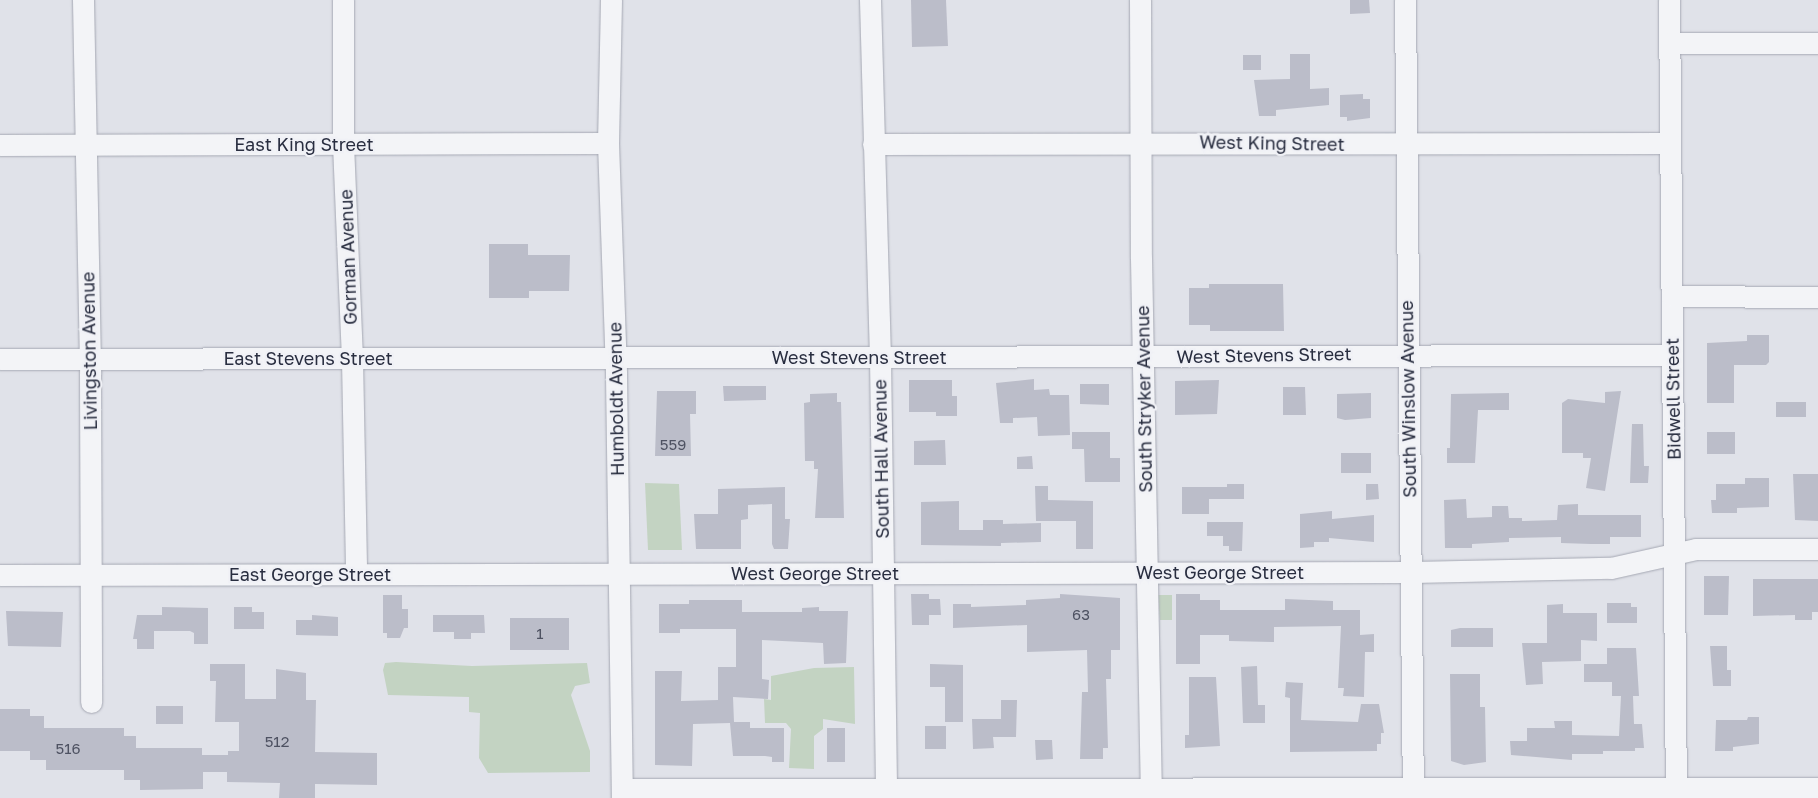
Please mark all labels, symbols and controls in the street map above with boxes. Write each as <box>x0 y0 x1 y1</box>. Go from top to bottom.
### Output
street label: West King Street <box>1199 131 1345 155</box>
street label: East King Street <box>234 133 374 155</box>
street label: Gorman Avenue <box>335 189 361 325</box>
street label: Livingston Avenue <box>77 271 101 431</box>
street label: South Winslow Avenue <box>1395 300 1421 498</box>
street label: South Stryker Avenue <box>1132 305 1156 493</box>
street label: Humboldt Avenue <box>604 322 628 476</box>
street label: Bidwell Street <box>1661 338 1685 460</box>
street label: West Stevens Street <box>1176 343 1352 367</box>
street label: West Stevens Street <box>771 346 947 368</box>
street label: East Stevens Street <box>223 347 393 369</box>
street label: South Hall Avenue <box>869 379 893 539</box>
house number: 559 <box>660 436 686 454</box>
street label: West George Street <box>1136 561 1304 583</box>
street label: West George Street <box>731 562 899 584</box>
street label: East George Street <box>229 563 391 585</box>
house number: 63 <box>1072 606 1090 624</box>
house number: 1 <box>536 625 544 643</box>
house number: 512 <box>265 733 289 751</box>
house number: 516 <box>55 740 81 758</box>

